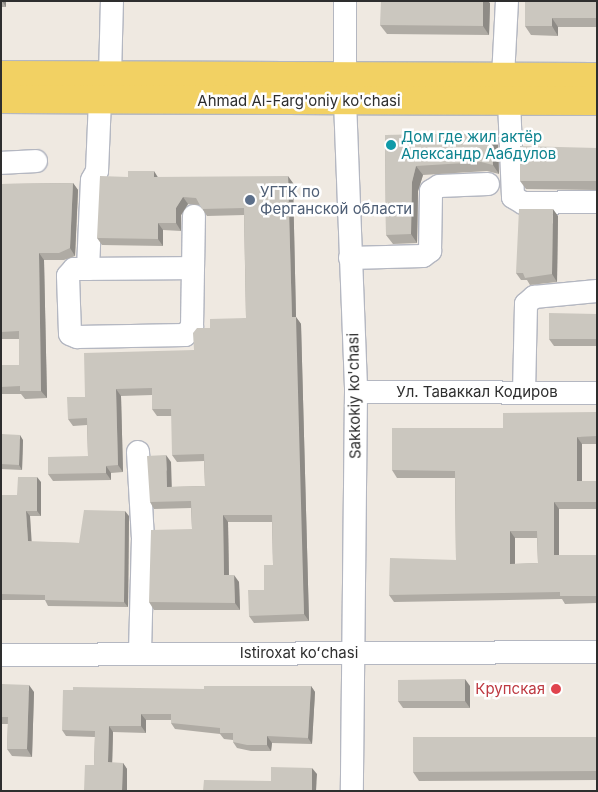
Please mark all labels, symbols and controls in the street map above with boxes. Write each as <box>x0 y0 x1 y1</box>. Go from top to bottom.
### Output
street label: Ahmad Al-Farg'oniy ko'chasi <box>197 92 401 110</box>
place label: Дом где жил актёр Александр Аабдулов <box>401 127 556 162</box>
marker: Дом где жил актёр Александр Аабдулов <box>385 139 397 151</box>
place label: УГТК по Ферганской области <box>260 182 412 217</box>
marker: УГТК по Ферганской области <box>244 194 256 206</box>
street label: Sakkokiy ko'chasi <box>344 333 364 459</box>
street label: Ул. Таваккал Кодиров <box>396 383 558 401</box>
street label: Istiroxat koʻchasi <box>240 644 358 662</box>
place label: Крупская <box>475 680 545 698</box>
marker: Крупская <box>549 682 563 696</box>

